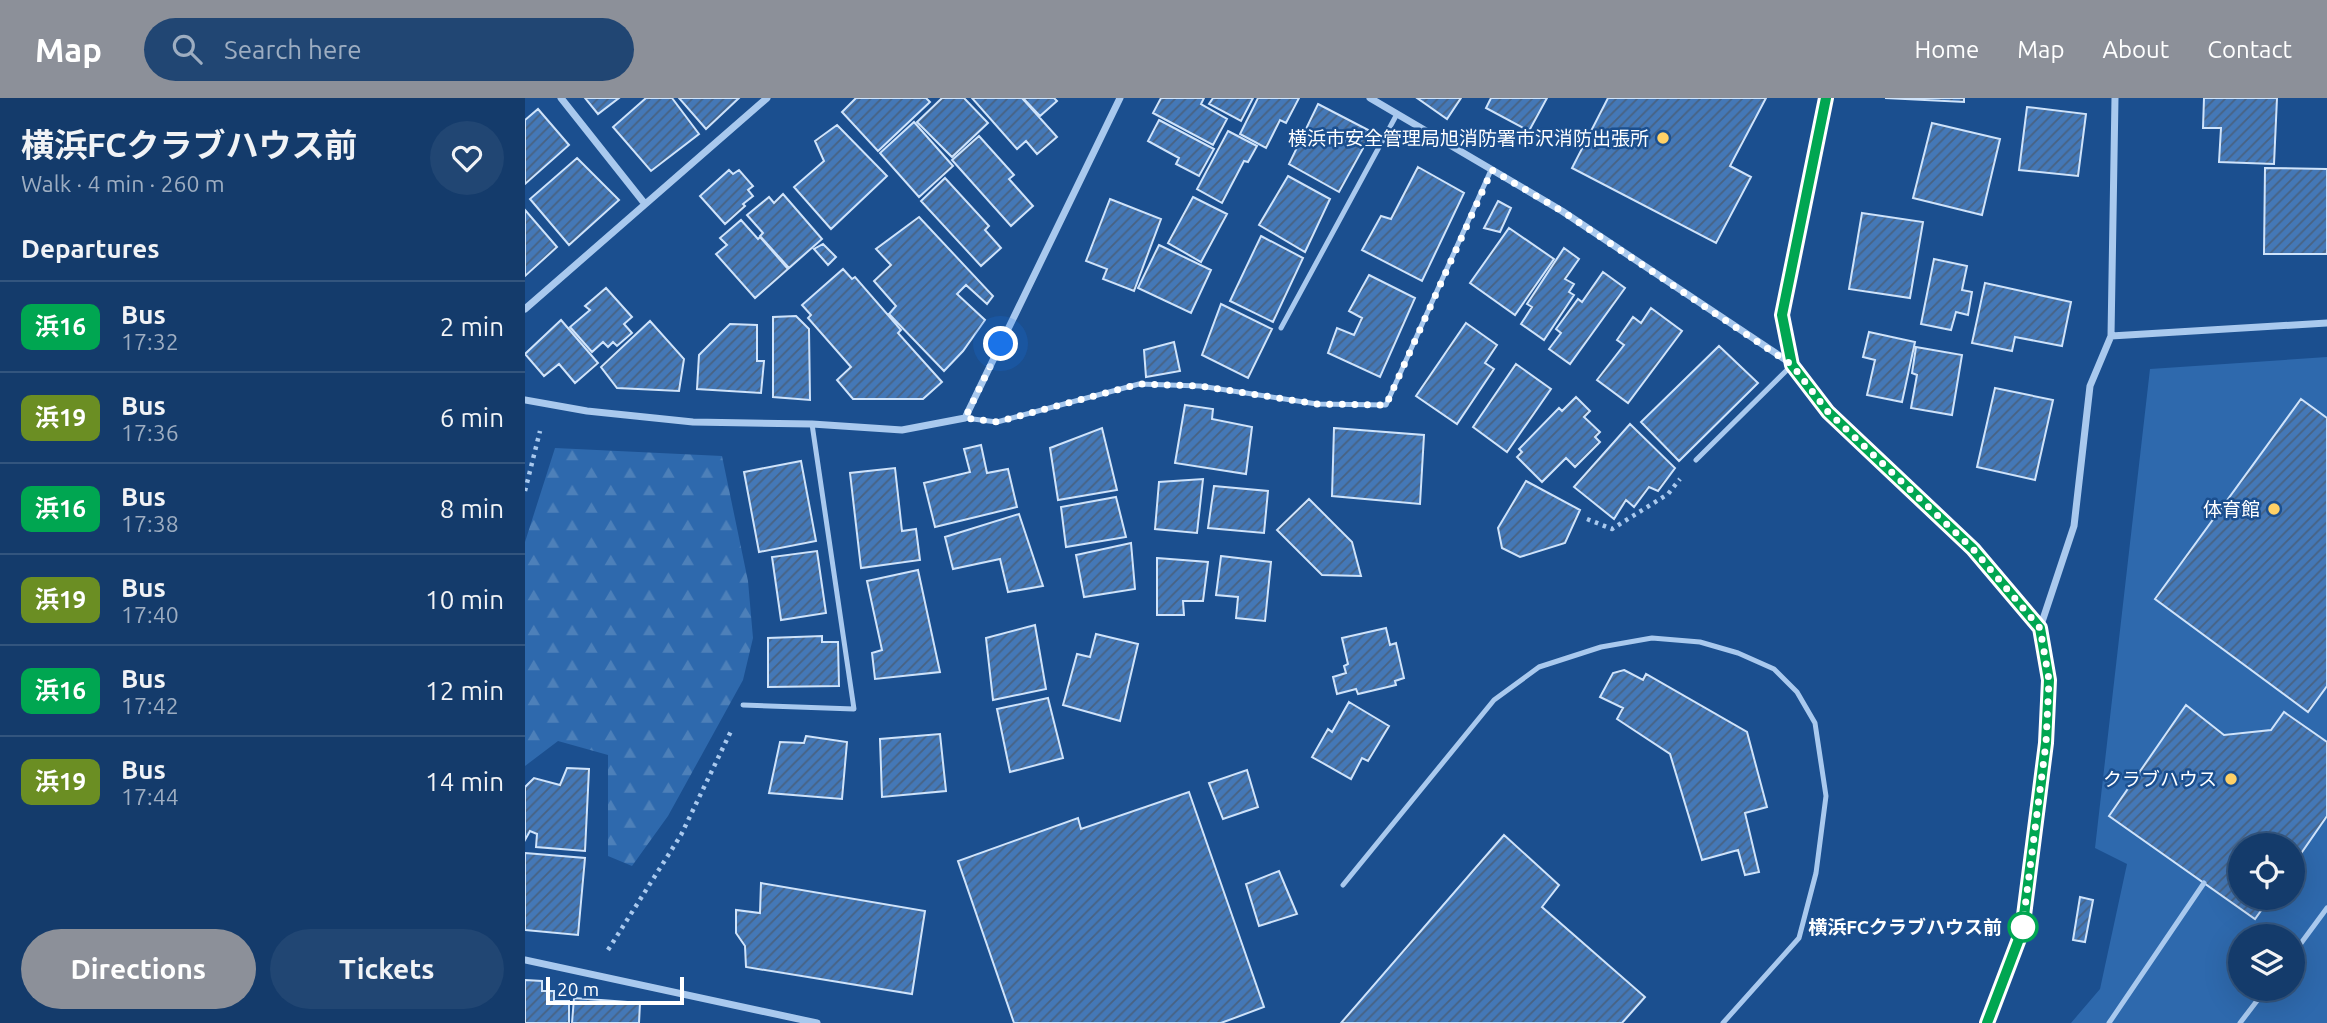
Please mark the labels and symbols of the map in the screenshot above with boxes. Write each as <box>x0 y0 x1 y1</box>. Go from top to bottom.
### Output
place label: 横浜市安全管理局旭消防署市沢消防出張所 <box>1288 127 1649 149</box>
marker: 横浜市安全管理局旭消防署市沢消防出張所 <box>1655 130 1671 146</box>
your location <box>983 326 1018 361</box>
place label: 体育館 <box>2203 498 2260 520</box>
marker: 体育館 <box>2266 501 2282 517</box>
place label: クラブハウス <box>2103 768 2217 790</box>
marker: クラブハウス <box>2223 771 2239 787</box>
marker: 横浜FCクラブハウス前 <box>2008 912 2038 942</box>
place label: 横浜FCクラブハウス前 <box>1808 916 2002 938</box>
scale bar <box>546 974 684 1006</box>

